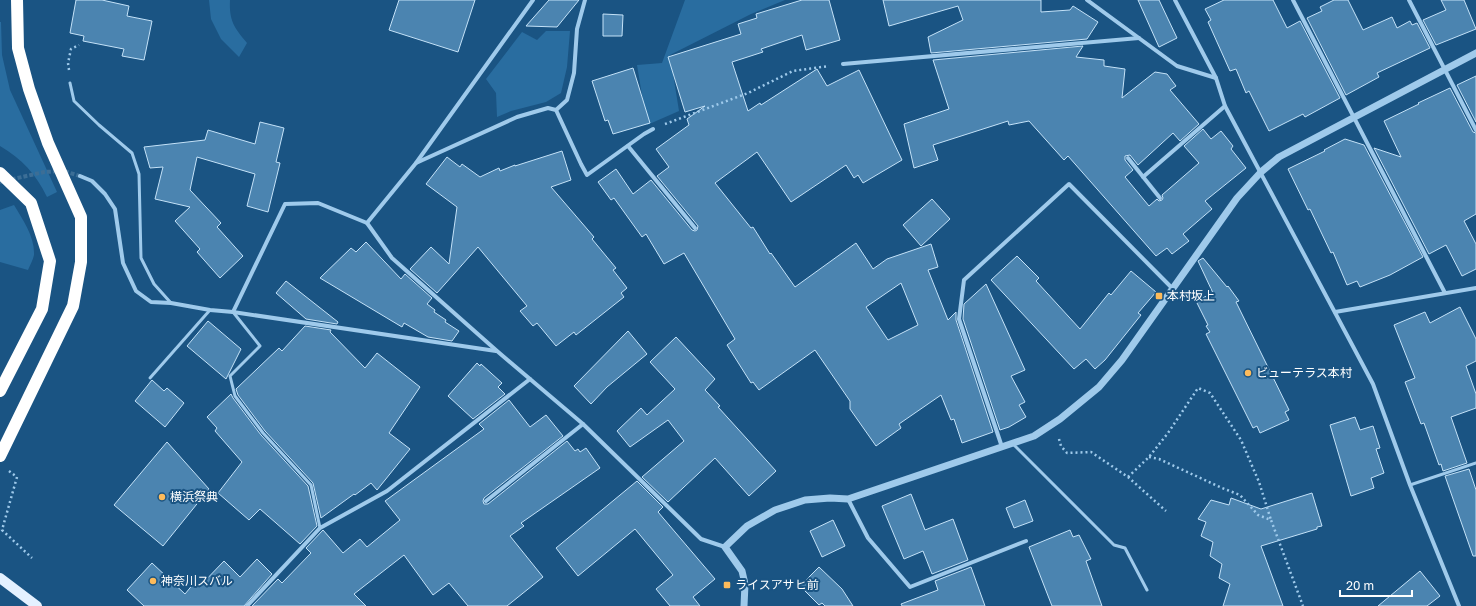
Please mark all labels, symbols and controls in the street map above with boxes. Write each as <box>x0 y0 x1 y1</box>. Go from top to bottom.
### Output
place label: 本村坂上 <box>1167 288 1215 303</box>
marker: 本村坂上 <box>1154 291 1164 301</box>
place label: ビューテラス本村 <box>1256 365 1353 380</box>
marker: ビューテラス本村 <box>1243 368 1253 378</box>
place label: 横浜祭典 <box>170 489 218 504</box>
marker: 横浜祭典 <box>157 492 167 502</box>
scale bar <box>1340 572 1412 598</box>
place label: 神奈川スバル <box>161 573 233 588</box>
marker: 神奈川スバル <box>148 576 158 586</box>
place label: ライスアサヒ前 <box>735 577 819 592</box>
text: 20 m <box>1346 578 1374 593</box>
marker: ライスアサヒ前 <box>722 580 732 590</box>

